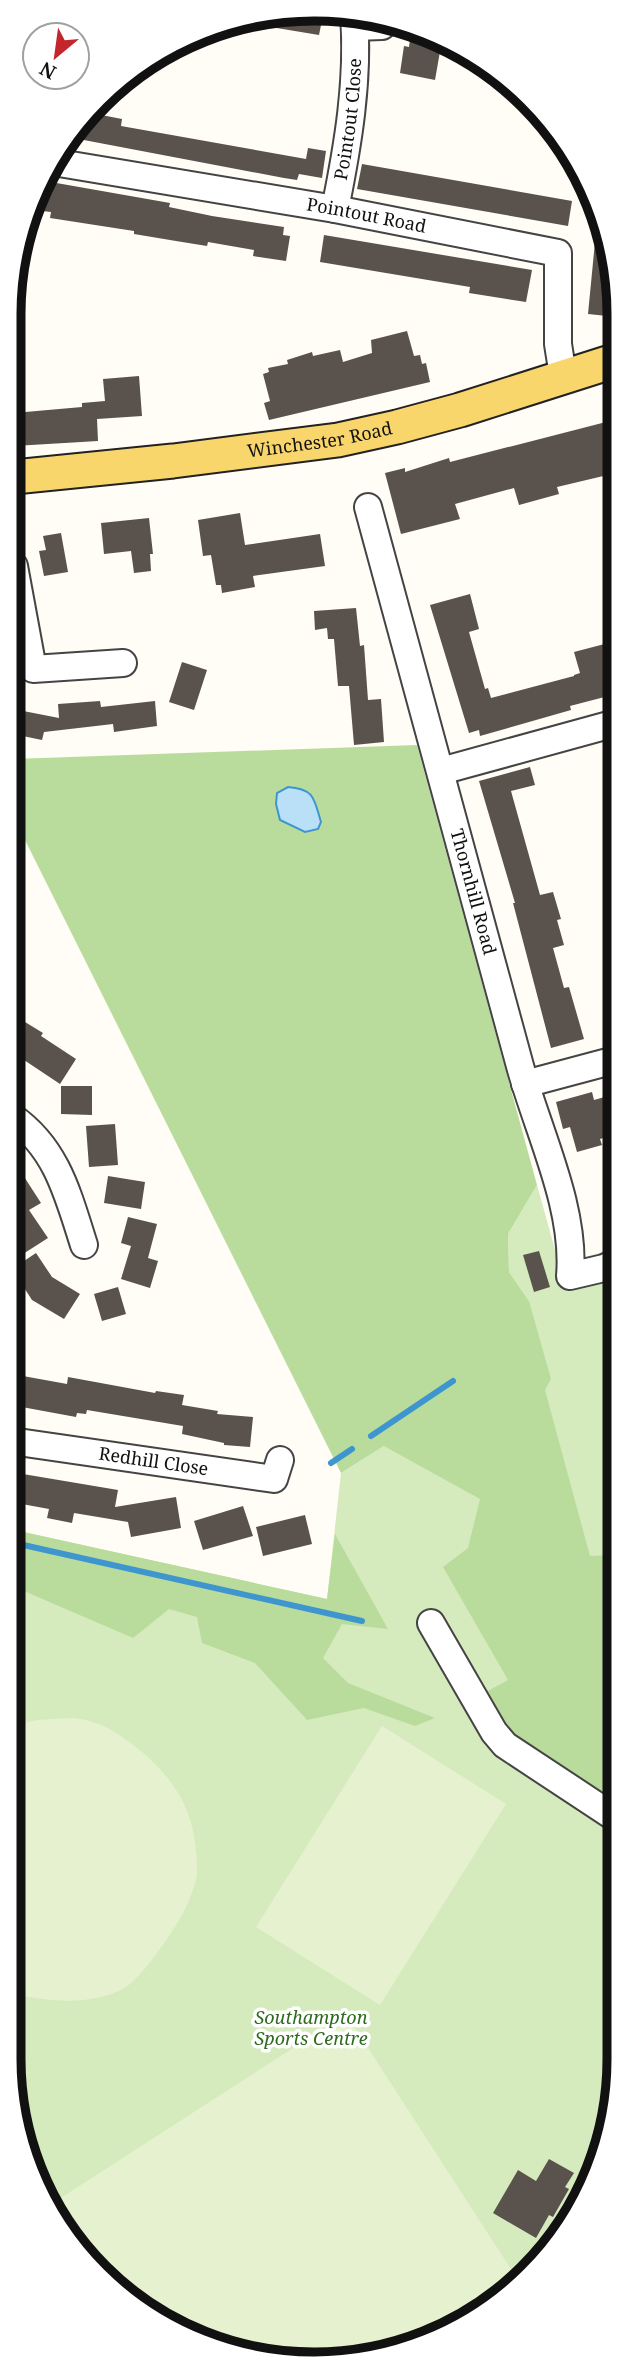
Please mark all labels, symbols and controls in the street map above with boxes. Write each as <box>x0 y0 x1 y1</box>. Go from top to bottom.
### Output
north arrow <box>21 21 91 91</box>
text: N <box>35 56 61 86</box>
street label: Pointout Close <box>328 58 366 182</box>
street label: Pointout Road <box>305 191 429 238</box>
street label: Winchester Road <box>246 415 394 462</box>
street label: Thornhill Road <box>446 826 503 957</box>
street label: Redhill Close <box>97 1441 210 1480</box>
park label: Southampton Sports Centre <box>254 2005 368 2050</box>

